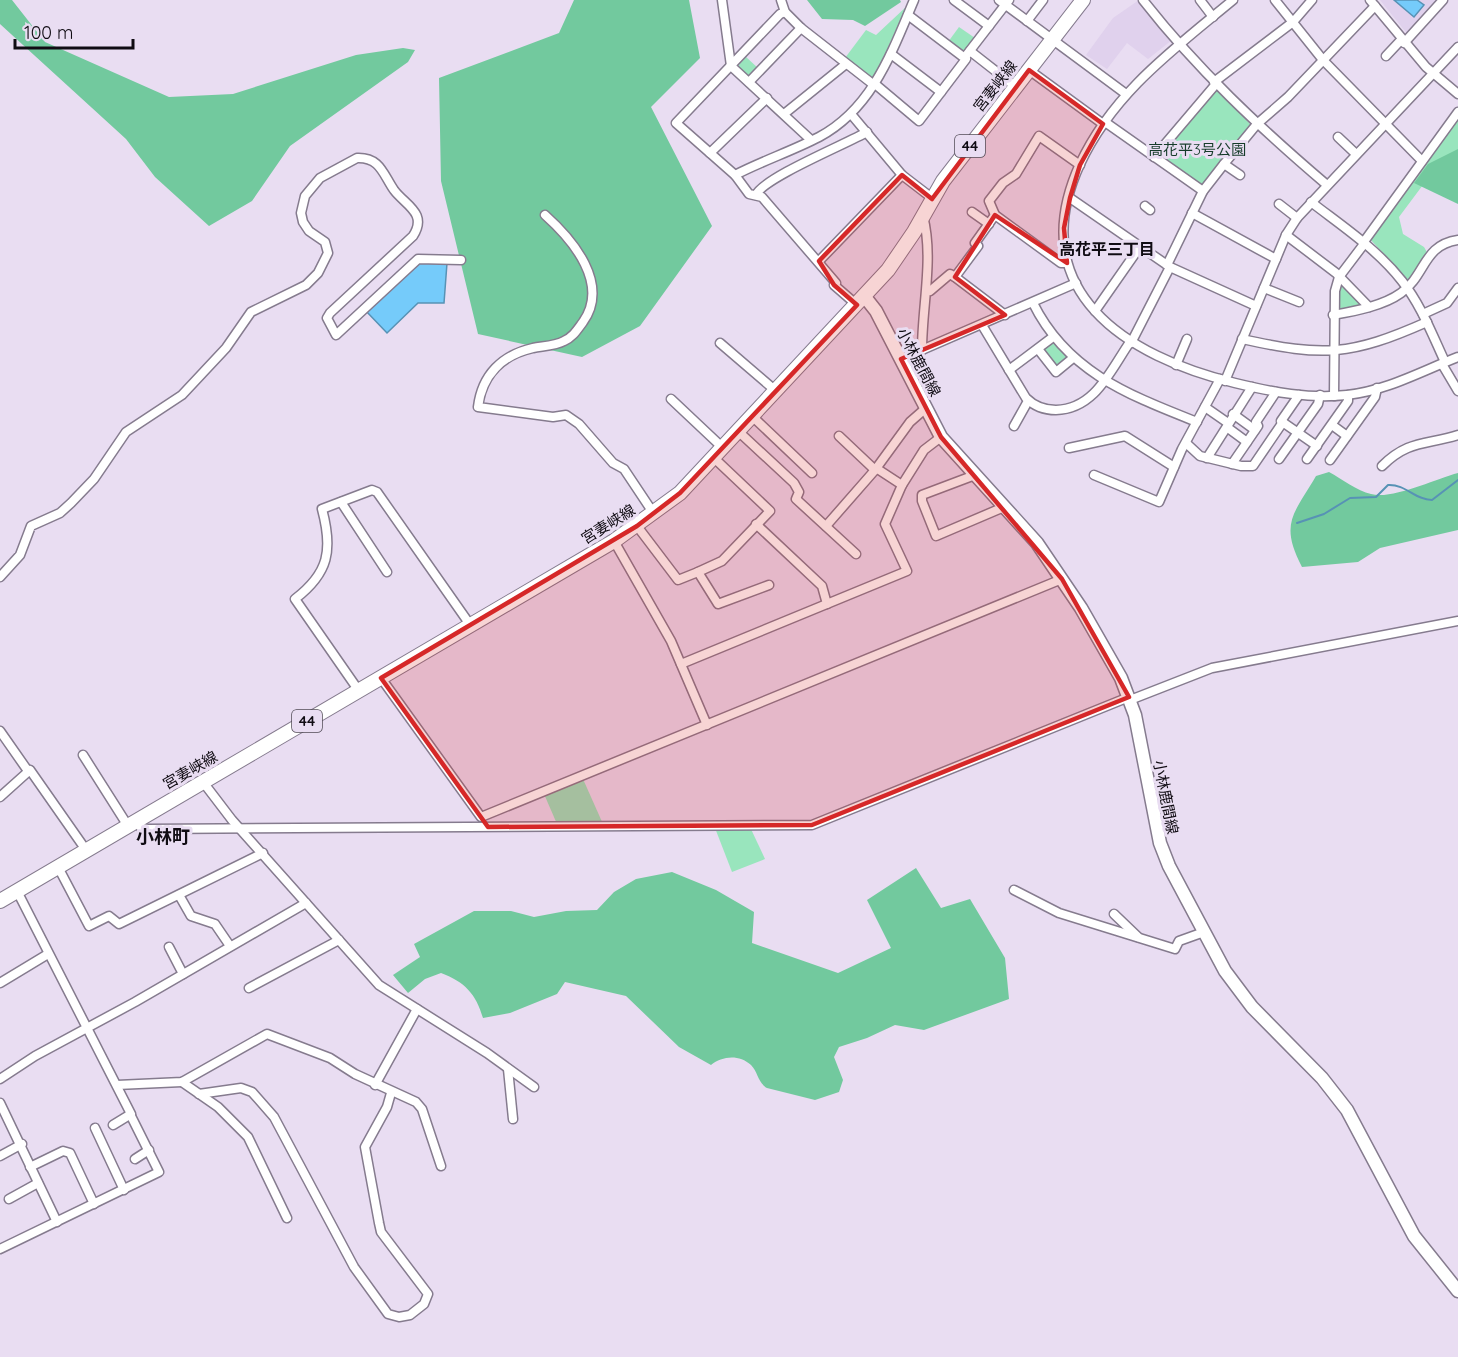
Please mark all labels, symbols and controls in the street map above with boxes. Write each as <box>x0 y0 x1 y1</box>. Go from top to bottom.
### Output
scale bar <box>15 12 134 50</box>
text: 100 m <box>24 21 73 44</box>
street label: 宮妻峡線 <box>969 57 1021 115</box>
road number: 44 <box>955 135 985 157</box>
park label: 高花平3号公園 <box>1148 140 1246 159</box>
district label: 高花平三丁目 <box>1059 239 1155 259</box>
street label: 小林鹿間線 <box>893 324 945 400</box>
street label: 宮妻峡線 <box>578 500 638 548</box>
road number: 44 <box>292 710 322 732</box>
street label: 宮妻峡線 <box>159 747 221 793</box>
street label: 小林鹿間線 <box>1150 758 1182 836</box>
district label: 小林町 <box>136 825 190 848</box>

